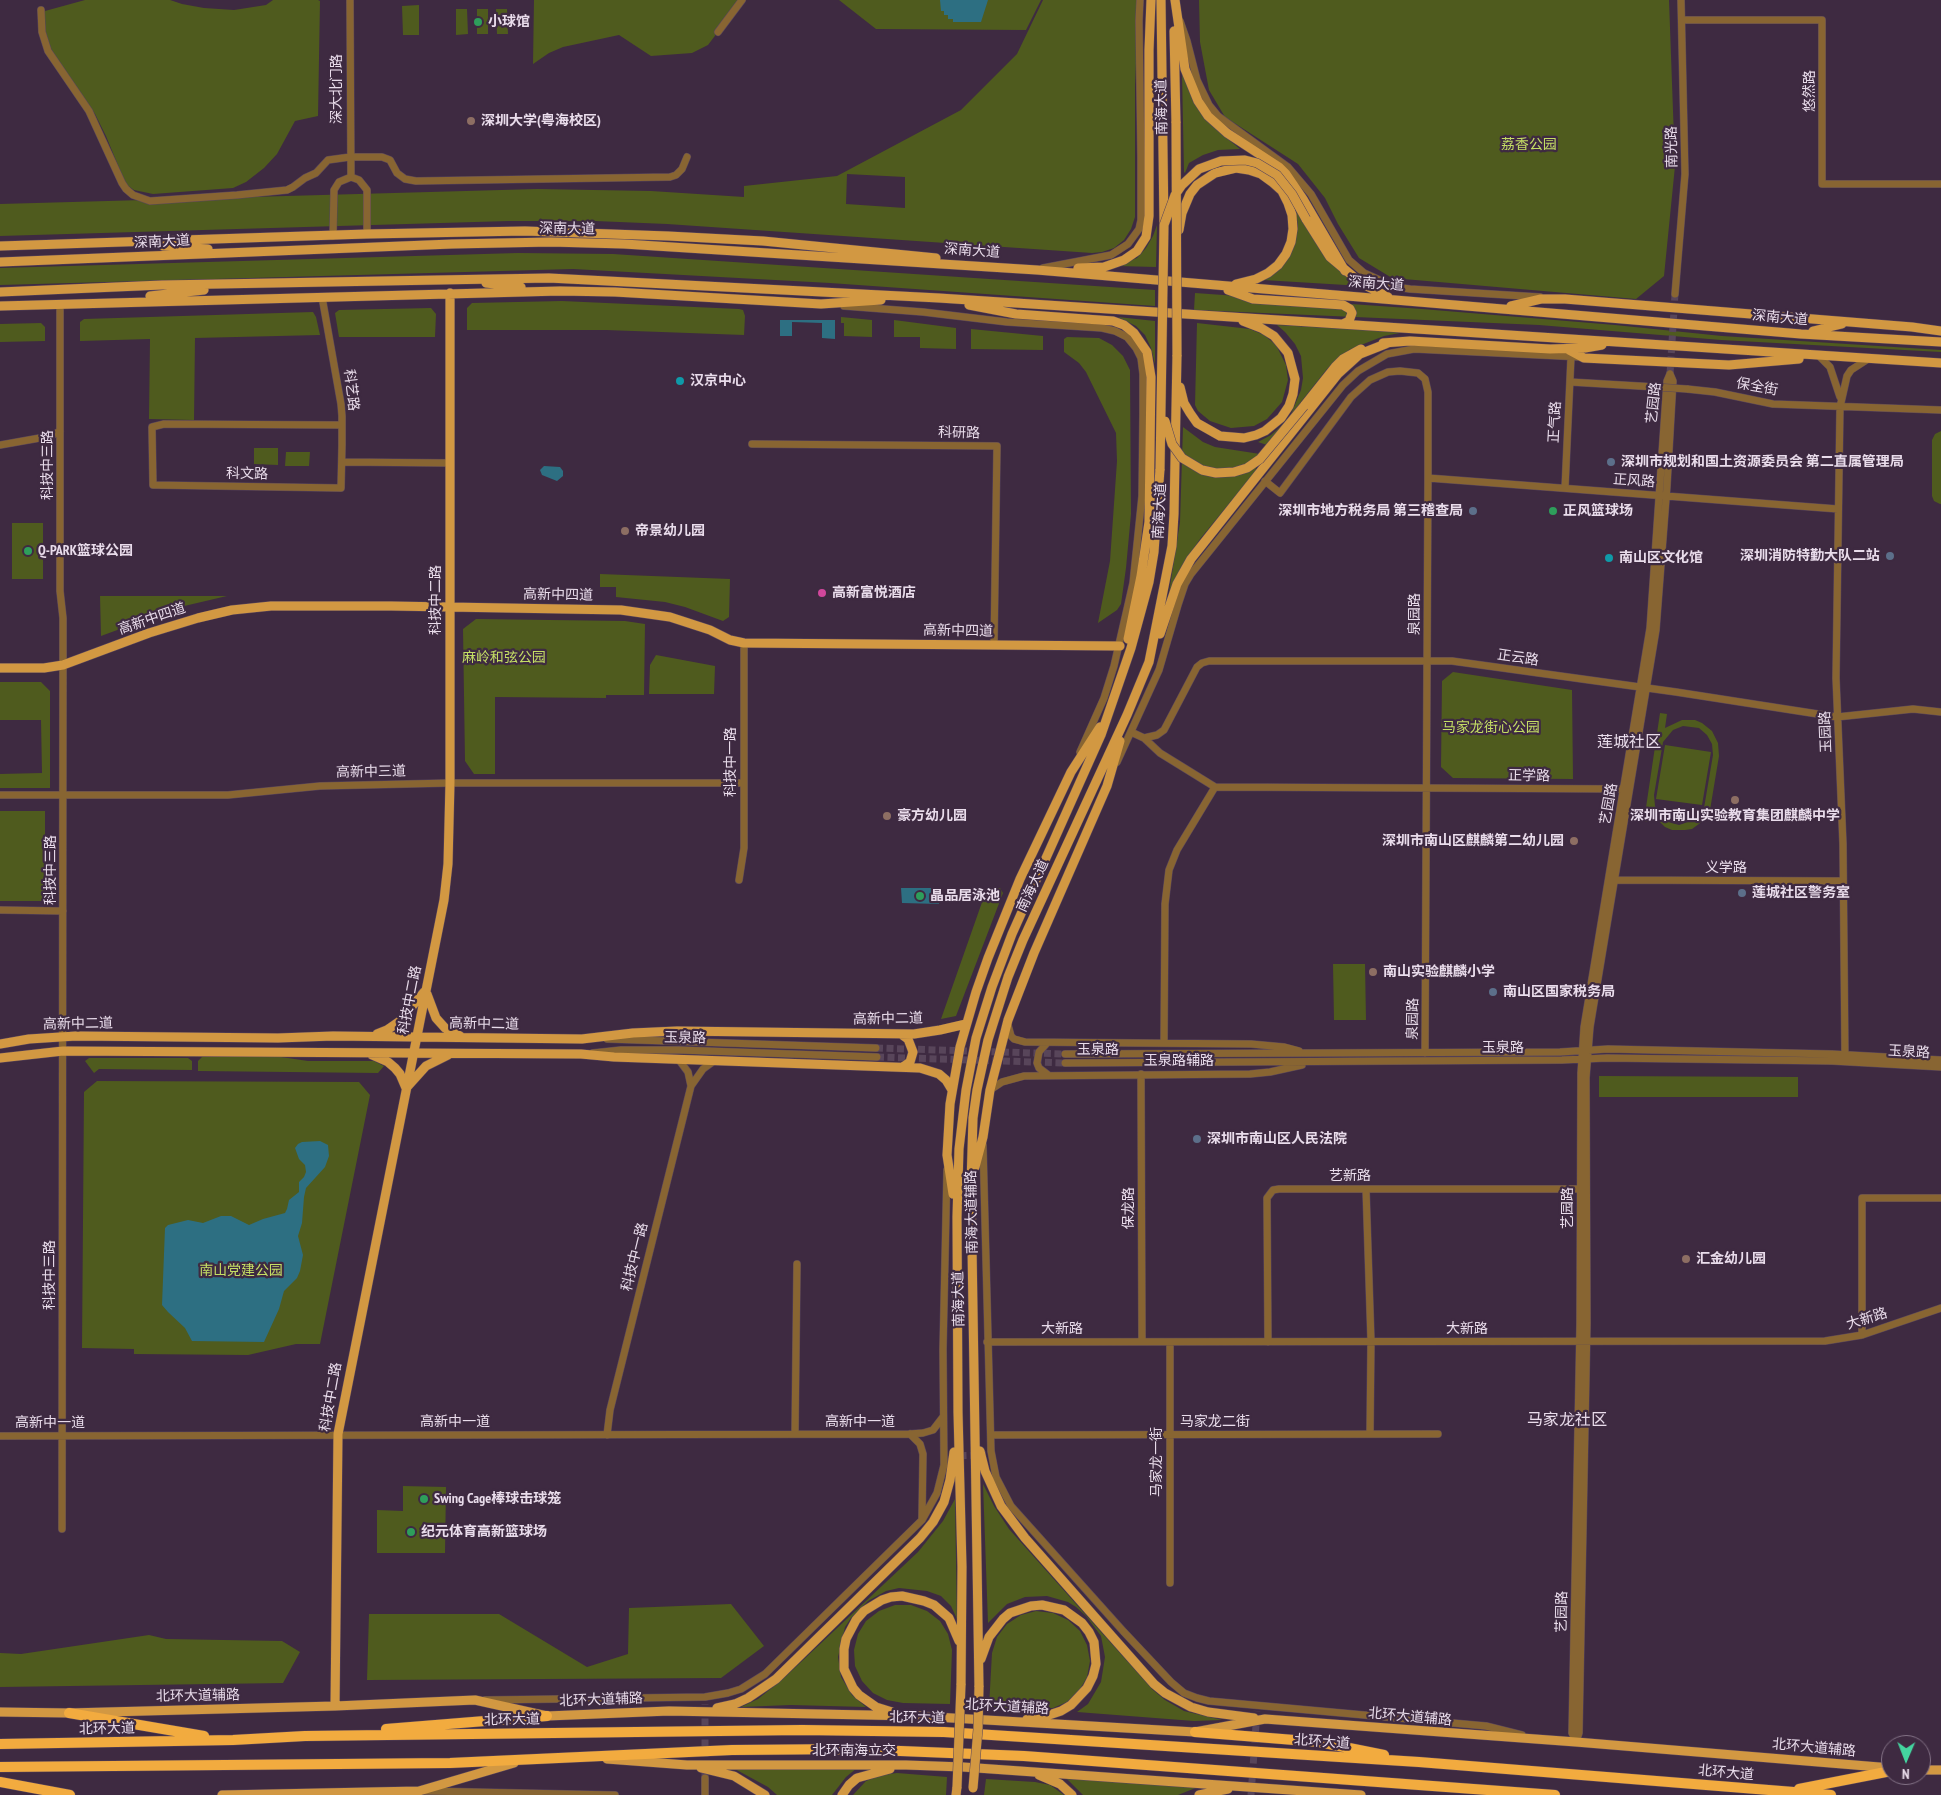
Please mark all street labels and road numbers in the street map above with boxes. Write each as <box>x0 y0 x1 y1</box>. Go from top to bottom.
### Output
street label: 深大北门路 <box>329 54 345 124</box>
street label: 悠然路 <box>1802 70 1818 112</box>
street label: 南海大道 <box>1153 79 1171 135</box>
street label: 南光路 <box>1663 126 1681 168</box>
street label: 深南大道 <box>539 220 595 238</box>
street label: 深南大道 <box>134 232 190 252</box>
street label: 深南大道 <box>943 241 1001 261</box>
street label: 深南大道 <box>1347 274 1405 294</box>
street label: 深南大道 <box>1751 307 1809 329</box>
street label: 科艺路 <box>340 368 362 412</box>
street label: 保全街 <box>1735 375 1779 399</box>
street label: 艺园路 <box>1643 381 1665 425</box>
street label: 正气路 <box>1546 401 1564 443</box>
street label: 科研路 <box>938 424 980 442</box>
street label: 科技中三路 <box>40 430 56 500</box>
street label: 科文路 <box>226 465 268 483</box>
street label: 正风路 <box>1612 471 1656 491</box>
street label: 南海大道 <box>1150 483 1170 539</box>
street label: 科技中二路 <box>428 565 444 635</box>
street label: 高新中四道 <box>523 586 593 604</box>
street label: 泉园路 <box>1407 593 1423 635</box>
street label: 高新中四道 <box>116 600 188 638</box>
street label: 高新中四道 <box>923 622 993 640</box>
street label: 正云路 <box>1496 647 1540 669</box>
street label: 玉园路 <box>1817 711 1835 753</box>
street label: 科技中一路 <box>723 727 739 797</box>
street label: 高新中三道 <box>336 763 406 781</box>
street label: 正学路 <box>1508 767 1550 785</box>
street label: 艺园路 <box>1597 782 1621 826</box>
street label: 科技中三路 <box>43 835 59 905</box>
street label: 南海大道 <box>1014 857 1052 915</box>
street label: 义学路 <box>1705 860 1747 876</box>
street label: 科技中二路 <box>395 964 425 1036</box>
street label: 泉园路 <box>1404 998 1422 1040</box>
street label: 高新中二道 <box>853 1010 923 1028</box>
street label: 高新中二道 <box>43 1015 113 1033</box>
street label: 高新中二道 <box>449 1015 519 1033</box>
street label: 玉泉路 <box>664 1029 706 1047</box>
street label: 玉泉路 <box>1482 1040 1524 1056</box>
street label: 玉泉路 <box>1077 1042 1119 1058</box>
street label: 玉泉路 <box>1888 1043 1930 1061</box>
street label: 玉泉路辅路 <box>1144 1053 1214 1069</box>
street label: 艺新路 <box>1329 1168 1371 1184</box>
street label: 南海大道辅路 <box>963 1170 981 1254</box>
street label: 保龙路 <box>1121 1187 1137 1229</box>
street label: 艺园路 <box>1560 1187 1576 1229</box>
street label: 科技中一路 <box>618 1221 652 1293</box>
street label: 科技中三路 <box>42 1240 58 1310</box>
street label: 南海大道 <box>950 1271 968 1327</box>
street label: 大新路 <box>1844 1305 1890 1333</box>
street label: 大新路 <box>1041 1321 1083 1337</box>
street label: 大新路 <box>1446 1321 1488 1337</box>
street label: 科技中二路 <box>317 1361 345 1433</box>
street label: 高新中一道 <box>420 1414 490 1430</box>
street label: 高新中一道 <box>825 1414 895 1430</box>
street label: 马家龙二街 <box>1180 1414 1250 1430</box>
street label: 高新中一道 <box>15 1415 85 1431</box>
street label: 马家龙一街 <box>1149 1427 1165 1497</box>
street label: 艺园路 <box>1553 1591 1571 1633</box>
street label: 北环大道辅路 <box>156 1687 240 1705</box>
street label: 北环大道辅路 <box>559 1690 643 1710</box>
street label: 北环大道辅路 <box>965 1696 1049 1718</box>
street label: 北环大道辅路 <box>1367 1705 1453 1729</box>
street label: 北环大道 <box>889 1709 945 1727</box>
street label: 北环大道 <box>484 1711 540 1729</box>
street label: 北环大道 <box>79 1720 135 1738</box>
street label: 北环大道 <box>1293 1732 1351 1752</box>
street label: 北环大道辅路 <box>1771 1736 1857 1760</box>
street label: 北环南海立交 <box>812 1743 896 1759</box>
street label: 北环大道 <box>1697 1762 1755 1784</box>

